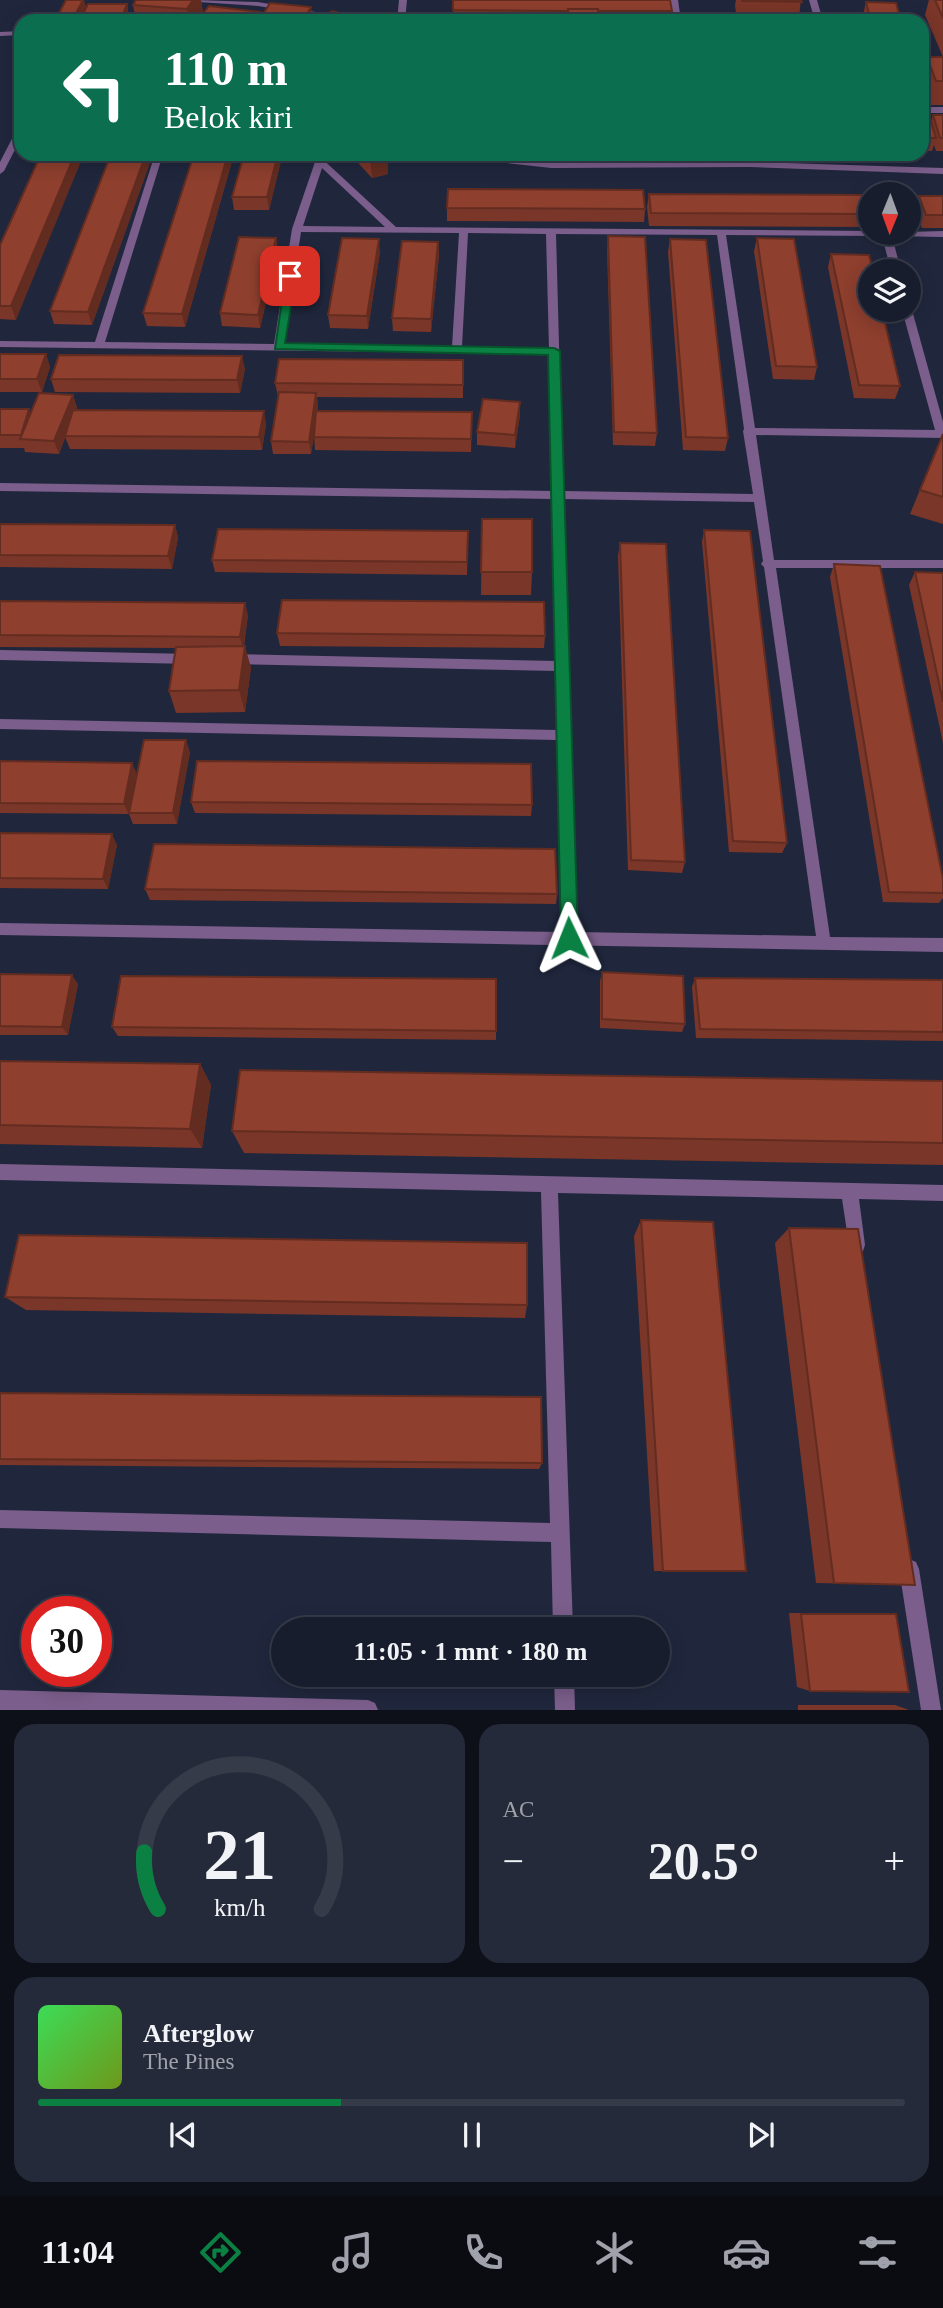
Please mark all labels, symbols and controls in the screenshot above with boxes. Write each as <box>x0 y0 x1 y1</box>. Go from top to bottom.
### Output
text: 110 m <box>164 41 288 96</box>
icon: left <box>49 42 140 133</box>
text: Belok kiri <box>164 99 293 135</box>
north arrow <box>858 182 920 245</box>
map controls <box>858 182 921 322</box>
pin <box>260 246 320 306</box>
icon: arrive <box>271 257 309 295</box>
button: layers <box>858 259 921 322</box>
position arrow <box>532 901 606 975</box>
speed limit sign: 30 <box>21 1596 112 1687</box>
text: 11:05 · 1 mnt · 180 m <box>354 1637 588 1666</box>
text: AC <box>503 1797 534 1822</box>
text: 21 <box>203 1815 276 1896</box>
text: 20.5° <box>648 1833 760 1890</box>
text: − <box>503 1840 524 1882</box>
text: + <box>884 1840 905 1882</box>
text: km/h <box>214 1894 265 1921</box>
text: Afterglow <box>143 2019 254 2048</box>
text: The Pines <box>143 2049 234 2074</box>
icon: previous <box>164 2116 202 2154</box>
icon: pause <box>453 2116 491 2154</box>
icon: next <box>742 2116 780 2154</box>
icon: directions <box>196 2228 245 2277</box>
icon: music <box>328 2228 377 2277</box>
icon: phone <box>459 2228 508 2277</box>
icon: climate <box>590 2228 639 2277</box>
icon: car <box>722 2228 771 2277</box>
icon: filters <box>853 2228 902 2277</box>
text: 11:04 <box>41 2234 114 2270</box>

